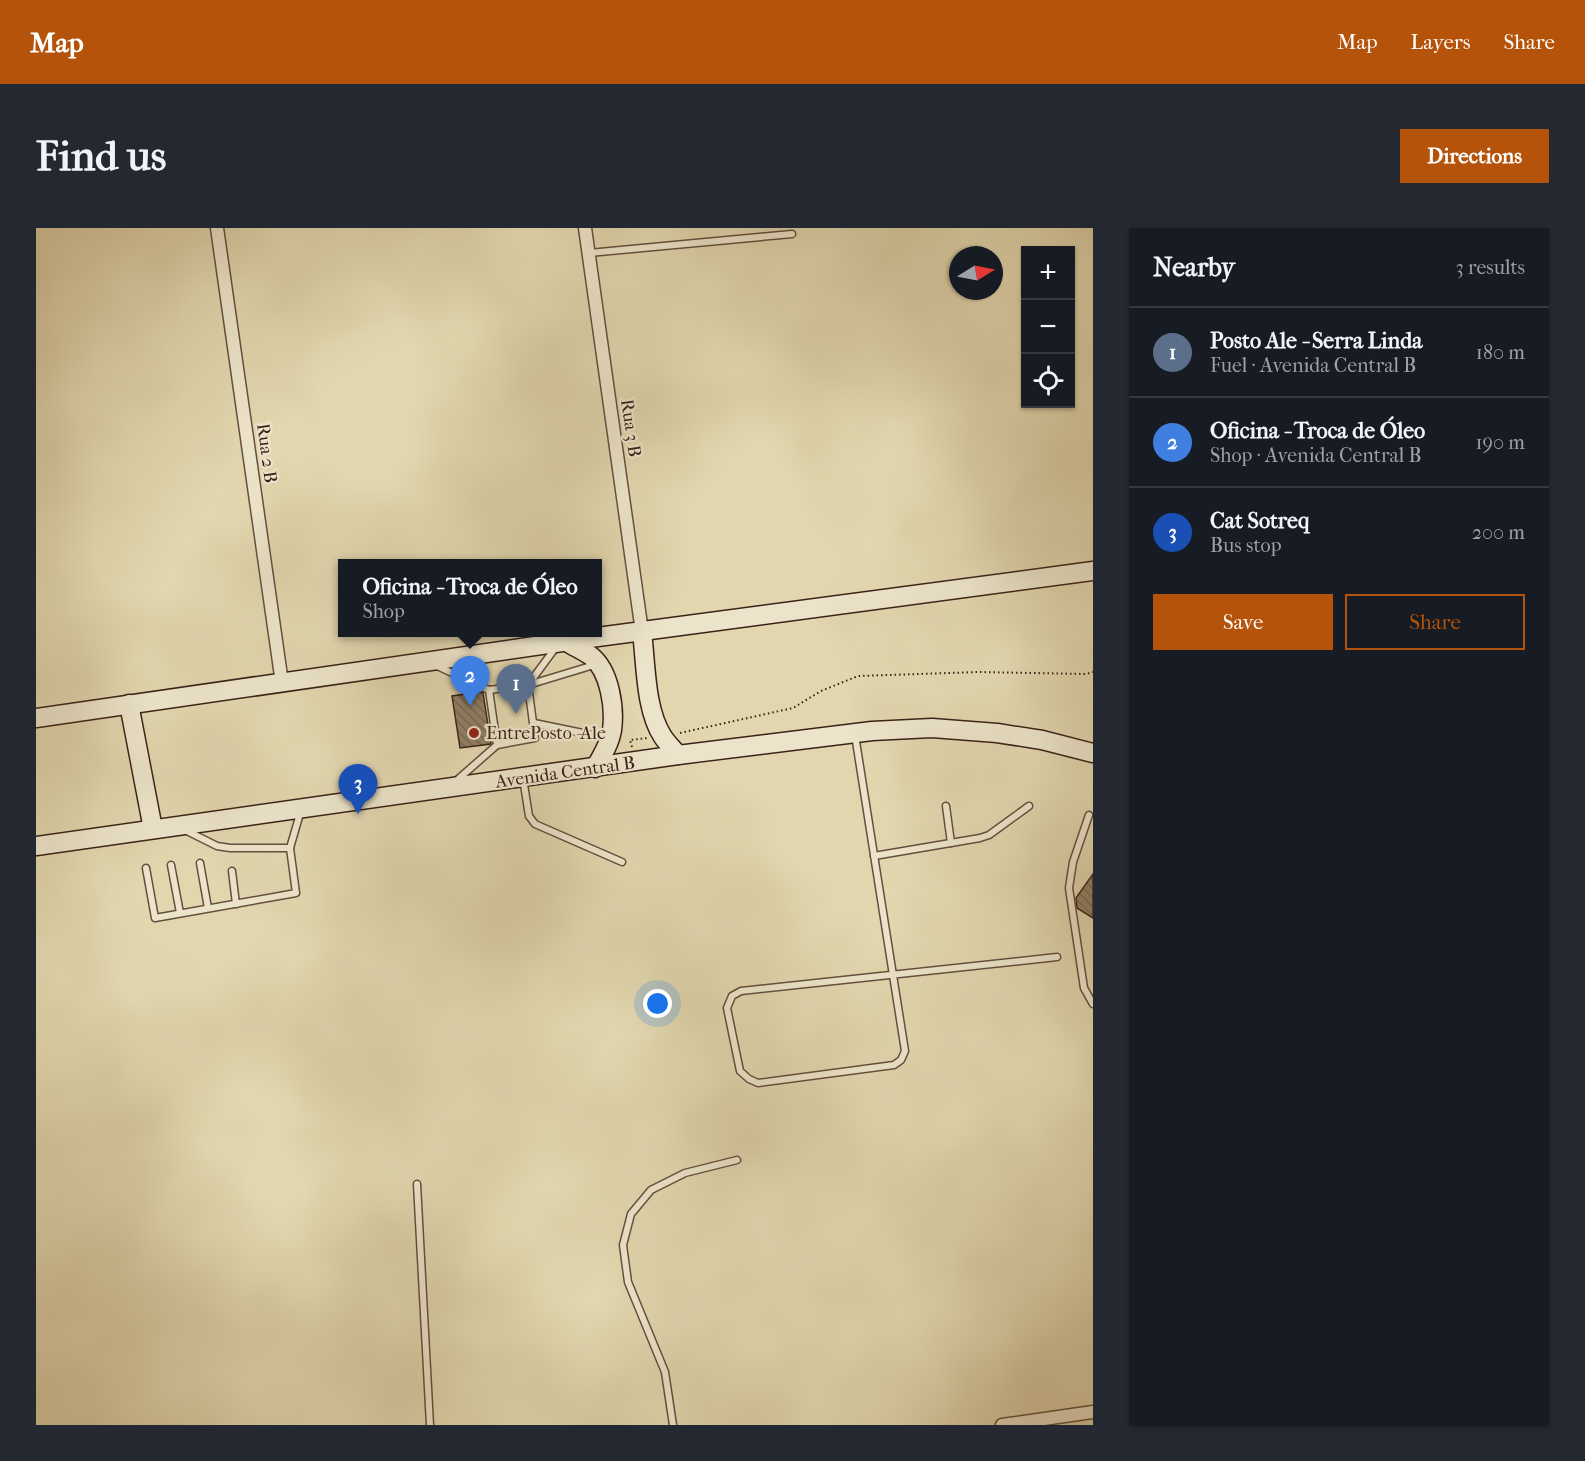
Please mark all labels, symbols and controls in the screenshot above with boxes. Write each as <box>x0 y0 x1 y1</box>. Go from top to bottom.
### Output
text: Map <box>30 26 84 59</box>
text: Map <box>1337 30 1378 54</box>
text: Layers <box>1411 30 1470 54</box>
text: Share <box>1503 30 1555 54</box>
button: Directions <box>1400 129 1549 183</box>
text: Find us <box>36 132 166 181</box>
north arrow <box>949 246 1003 300</box>
map controls <box>1021 246 1075 408</box>
button: + <box>1021 246 1075 300</box>
text: Nearby <box>1153 252 1235 283</box>
text: 3 results <box>1456 256 1525 279</box>
button: − <box>1021 300 1075 354</box>
text: Posto Ale - Serra Linda <box>1210 328 1422 354</box>
text: 1 <box>1169 341 1176 364</box>
text: 180 m <box>1476 341 1525 364</box>
button: locate <box>1021 354 1075 408</box>
text: Fuel · Avenida Central B <box>1210 354 1416 377</box>
street label: Rua 3 B <box>616 398 645 458</box>
text: Oficina - Troca de Óleo <box>1210 418 1425 444</box>
street label: Rua 2 B <box>252 422 281 484</box>
text: 2 <box>1167 431 1178 454</box>
text: 190 m <box>1475 431 1525 454</box>
text: Shop · Avenida Central B <box>1210 444 1421 467</box>
text: Cat Sotreq <box>1210 508 1309 534</box>
text: 3 <box>1168 521 1177 544</box>
text: 200 m <box>1472 521 1525 544</box>
text: Bus stop <box>1210 534 1282 557</box>
popup <box>338 559 602 637</box>
text: Oficina - Troca de Óleo <box>362 574 578 600</box>
button: Save <box>1153 594 1333 650</box>
button: Share <box>1345 594 1525 650</box>
text: Shop <box>362 600 405 623</box>
pin: 2 <box>450 656 490 706</box>
pin: 1 <box>496 664 536 714</box>
place label: EntrePosto -Ale <box>486 723 606 744</box>
marker: EntrePosto -Ale <box>467 726 481 740</box>
street label: Avenida Central B <box>493 752 636 793</box>
pin: 3 <box>338 764 378 814</box>
your location <box>643 989 672 1018</box>

